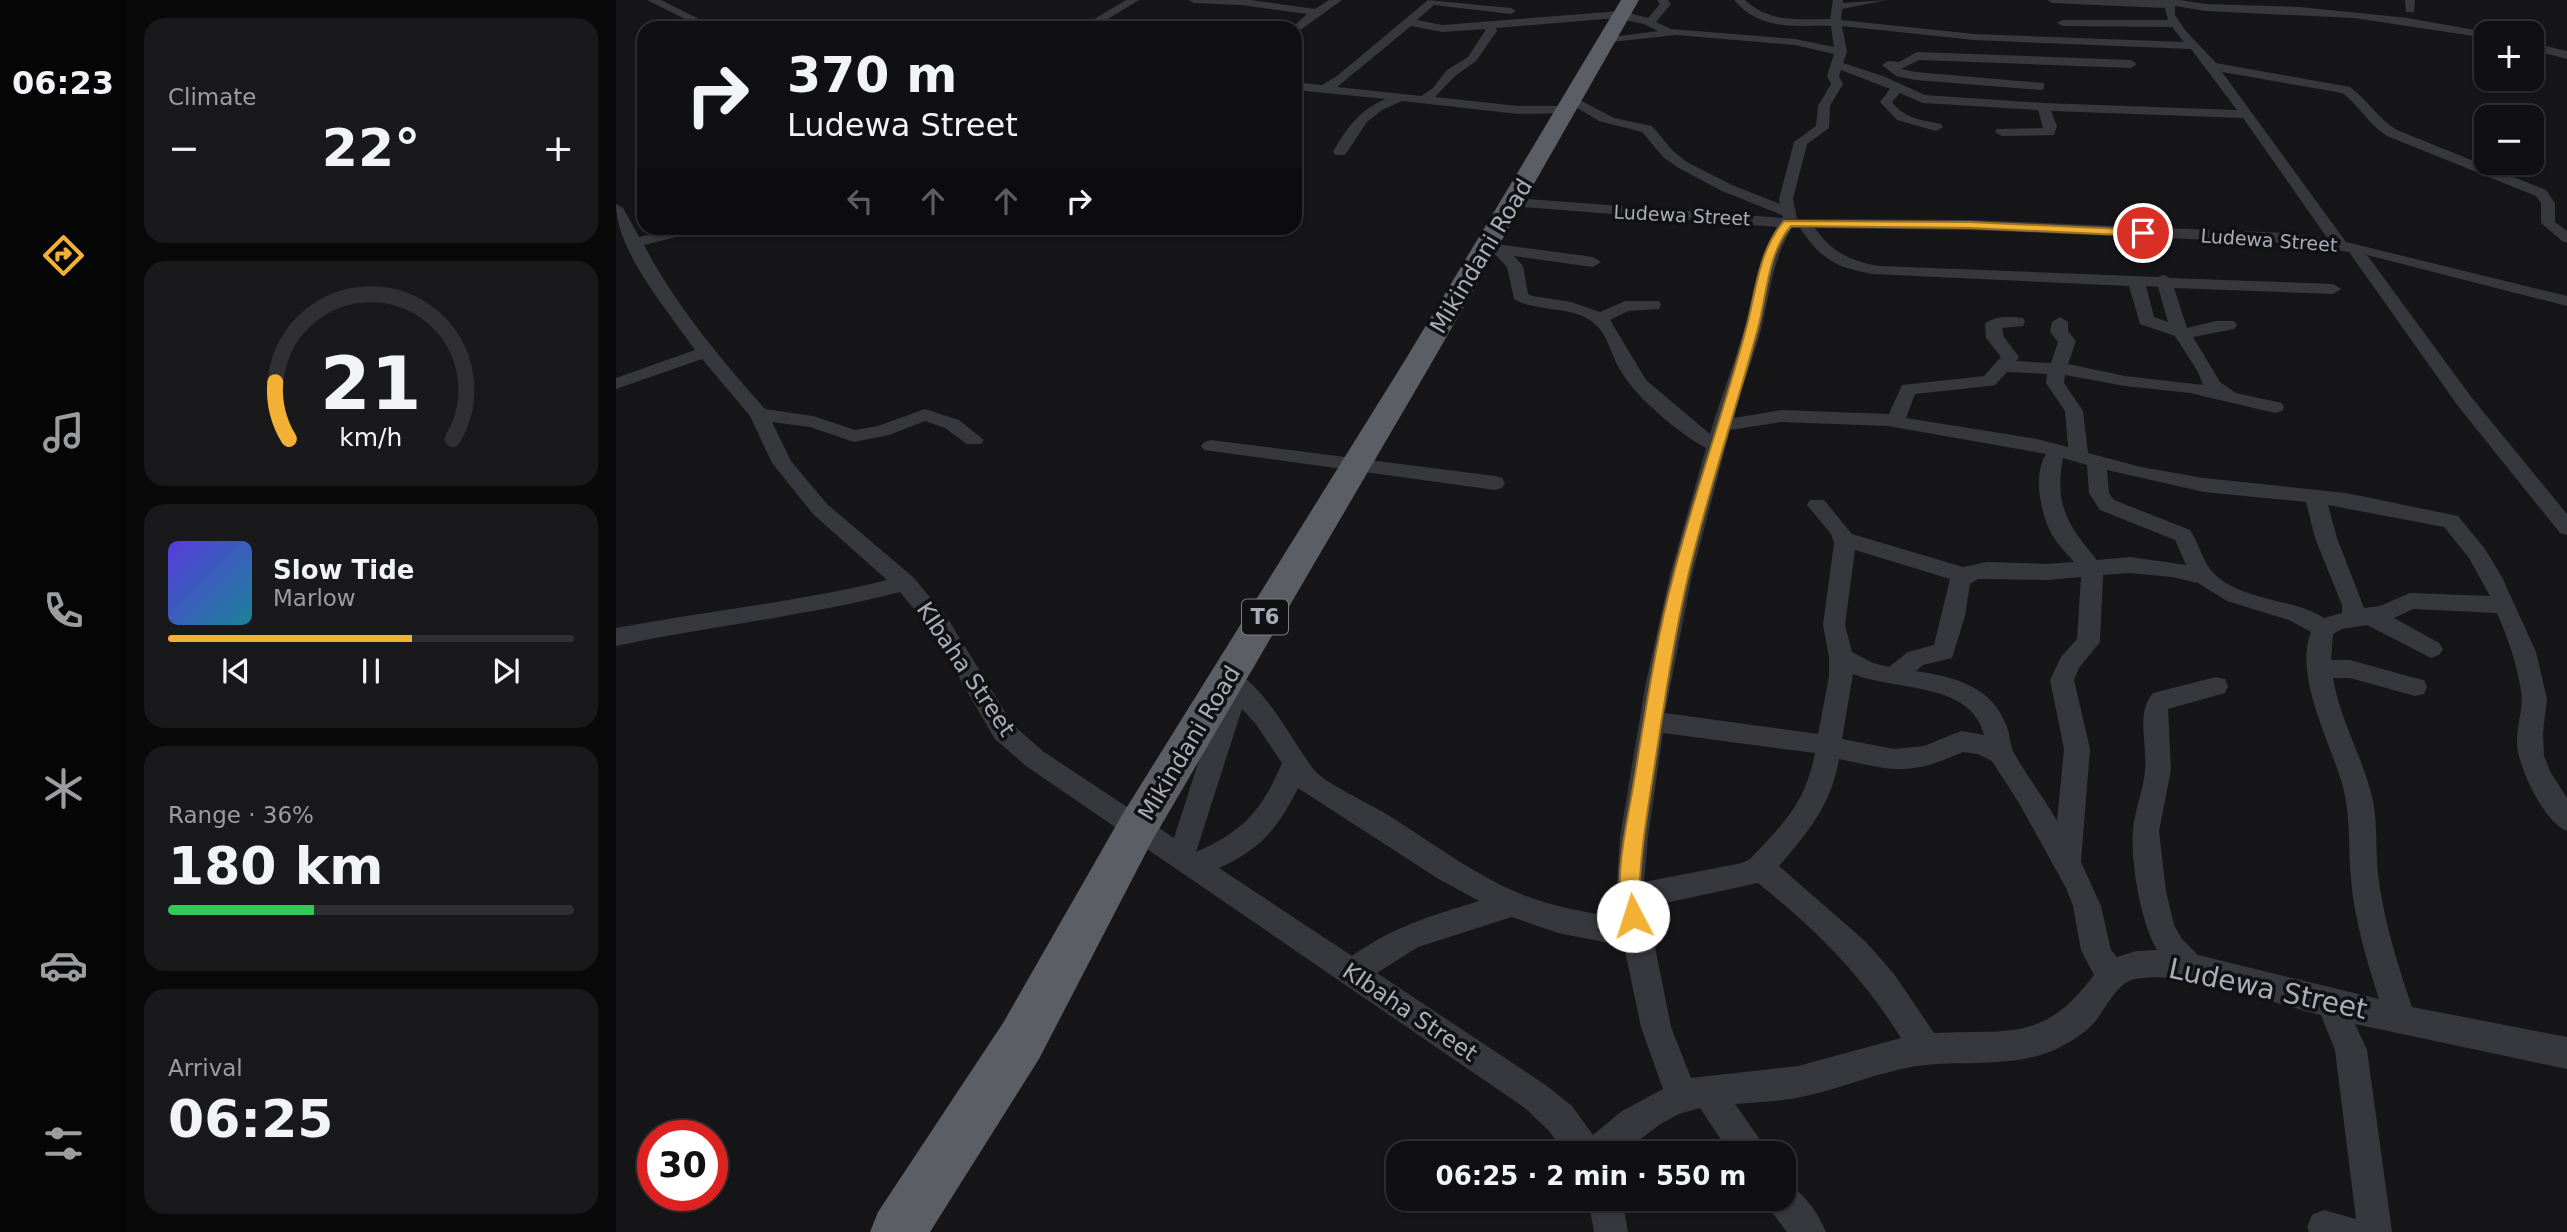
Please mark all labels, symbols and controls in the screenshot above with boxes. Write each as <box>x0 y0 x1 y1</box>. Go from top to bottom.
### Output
map controls <box>2474 21 2544 175</box>
button: + <box>2474 21 2544 91</box>
text: 370 m <box>787 47 957 104</box>
icon: right <box>672 49 763 140</box>
text: 06:23 <box>12 64 114 102</box>
text: Climate <box>168 84 257 110</box>
button: − <box>2474 105 2544 175</box>
text: Ludewa Street <box>787 106 1018 144</box>
text: 22° <box>322 118 420 178</box>
text: − <box>168 126 200 170</box>
text: + <box>542 126 574 170</box>
street label: Mikindani Road <box>1425 174 1537 338</box>
icon: left <box>841 182 879 220</box>
icon: ahead <box>914 182 952 220</box>
icon: ahead <box>987 182 1025 220</box>
icon: right <box>1060 182 1098 220</box>
street label: Ludewa Street <box>1613 200 1751 230</box>
pin <box>2113 203 2173 263</box>
icon: arrive <box>2124 214 2162 252</box>
street label: Ludewa Street <box>2200 224 2338 256</box>
icon: directions <box>39 231 88 280</box>
text: 21 <box>320 342 422 427</box>
icon: music <box>39 408 88 457</box>
text: km/h <box>339 423 403 452</box>
text: Slow Tide <box>273 555 414 585</box>
text: Marlow <box>273 585 356 611</box>
icon: phone <box>39 586 88 635</box>
street label: KIbaha Street <box>911 597 1021 741</box>
road number: T6 <box>1242 600 1288 634</box>
icon: previous <box>217 652 255 690</box>
icon: pause <box>352 652 390 690</box>
icon: next <box>487 652 525 690</box>
street label: Mikindani Road <box>1133 661 1245 825</box>
icon: climate <box>39 764 88 813</box>
text: Range · 36% <box>168 802 314 828</box>
text: 180 km <box>168 836 383 896</box>
position arrow <box>1596 879 1670 953</box>
icon: car <box>39 941 88 990</box>
street label: Ludewa Street <box>2166 952 2370 1026</box>
street label: KIbaha Street <box>1338 957 1482 1067</box>
text: Arrival <box>168 1055 243 1081</box>
text: 06:25 <box>168 1089 334 1149</box>
icon: filters <box>39 1119 88 1168</box>
speed limit sign: 30 <box>637 1120 728 1211</box>
text: 06:25 · 2 min · 550 m <box>1436 1161 1746 1191</box>

